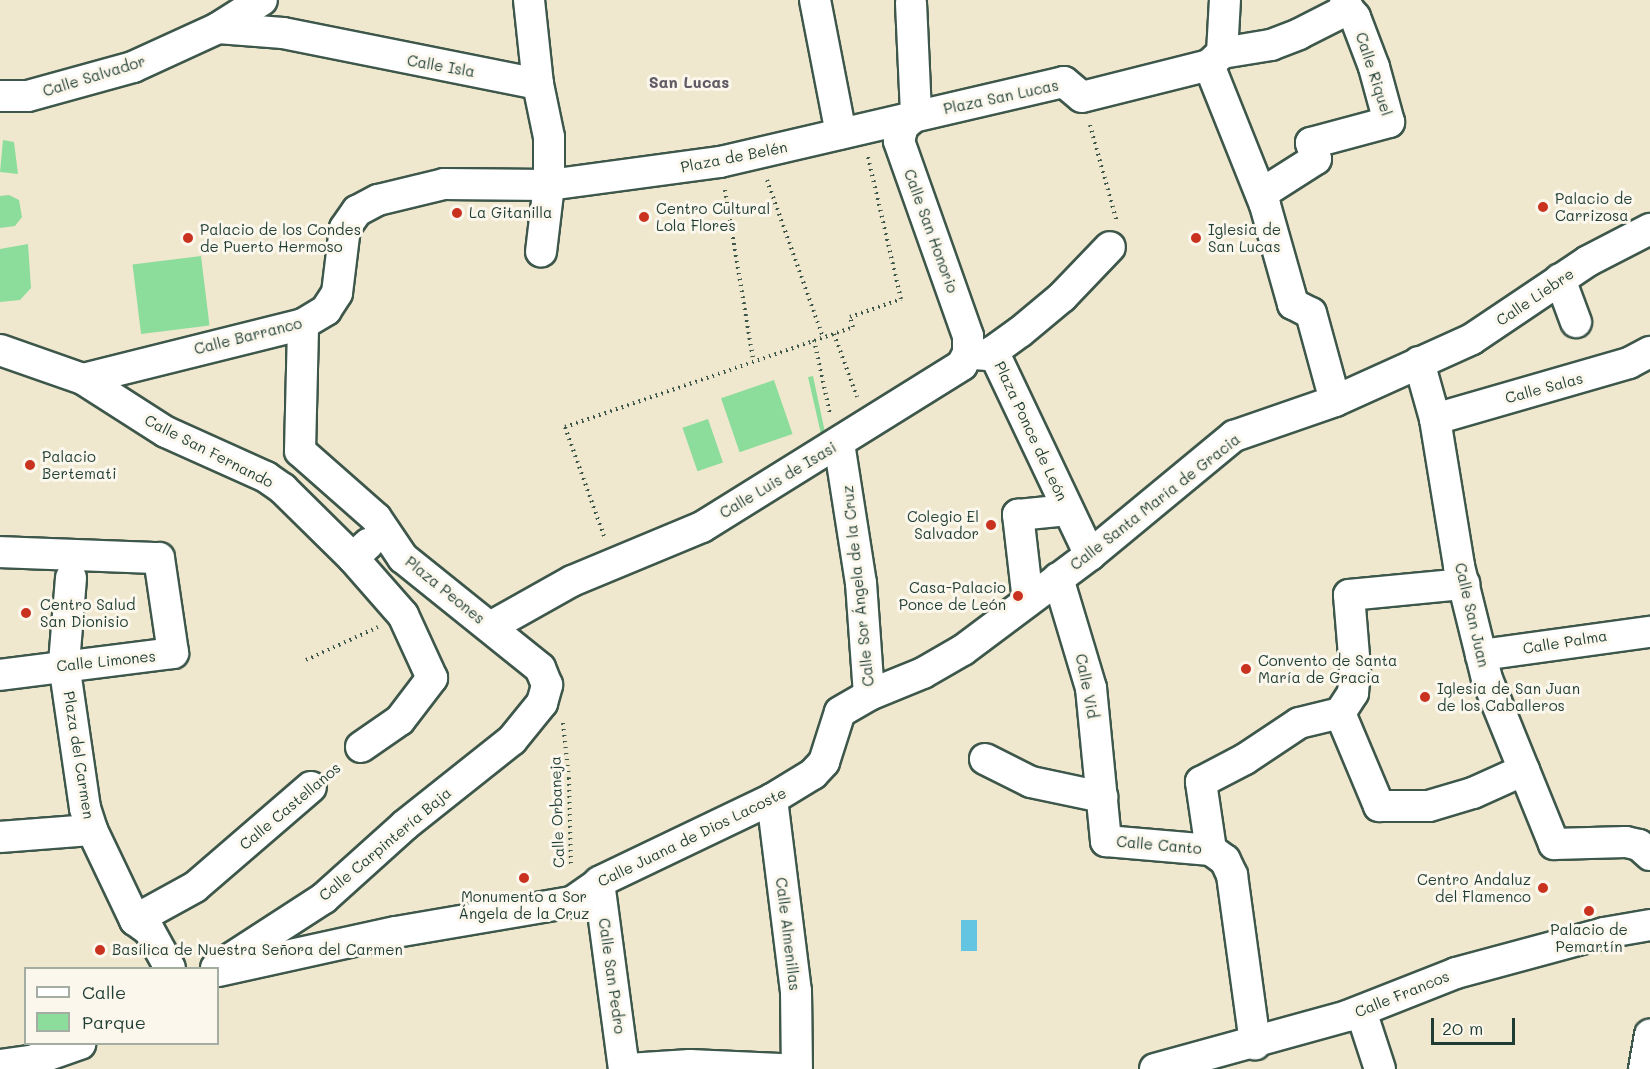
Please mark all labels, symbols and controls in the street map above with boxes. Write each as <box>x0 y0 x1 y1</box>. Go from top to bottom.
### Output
street label: Calle Riquel <box>1352 30 1396 118</box>
street label: Calle Isla <box>406 51 476 81</box>
street label: Calle Salvador <box>40 52 148 100</box>
district label: San Lucas <box>649 72 729 92</box>
street label: Plaza San Lucas <box>942 76 1060 118</box>
street label: Plaza de Belén <box>679 138 789 176</box>
street label: Calle San Honorio <box>900 167 962 295</box>
place label: Palacio de Carrizosa <box>1555 189 1633 224</box>
place label: Centro Cultural Lola Flores <box>656 199 770 234</box>
marker: Palacio de Carrizosa <box>1536 200 1550 214</box>
place label: La Gitanilla <box>469 204 552 222</box>
marker: La Gitanilla <box>450 206 464 220</box>
marker: Centro Cultural Lola Flores <box>637 210 651 224</box>
place label: Palacio de los Condes de Puerto Hermoso <box>200 220 361 255</box>
place label: Iglesia de San Lucas <box>1208 220 1281 255</box>
marker: Palacio de los Condes de Puerto Hermoso <box>181 231 195 245</box>
marker: Iglesia de San Lucas <box>1189 231 1203 245</box>
street label: Calle Liebre <box>1493 264 1577 330</box>
street label: Calle Barranco <box>192 314 304 358</box>
street label: Plaza Ponce de León <box>991 358 1071 504</box>
street label: Calle Salas <box>1503 369 1585 407</box>
street label: Calle San Fernando <box>142 411 276 491</box>
street label: Calle Santa María de Gracia <box>1067 430 1243 574</box>
street label: Calle Luis de Isasi <box>716 438 840 522</box>
place label: Palacio Bertemati <box>42 447 117 482</box>
marker: Palacio Bertemati <box>23 458 37 472</box>
street label: Calle Sor Ángela de la Cruz <box>838 485 878 687</box>
place label: Colegio El Salvador <box>907 507 979 542</box>
marker: Colegio El Salvador <box>984 518 998 532</box>
street label: Plaza Peones <box>402 552 488 628</box>
street label: Calle San Juan <box>1451 561 1493 669</box>
place label: Casa-Palacio Ponce de León <box>899 578 1006 613</box>
marker: Casa-Palacio Ponce de León <box>1011 589 1025 603</box>
place label: Centro Salud San Dionisio <box>40 595 135 630</box>
marker: Centro Salud San Dionisio <box>17 604 35 622</box>
street label: Calle Palma <box>1521 626 1609 658</box>
street label: Calle Limones <box>55 647 157 675</box>
place label: Convento de Santa María de Gracia <box>1258 651 1397 686</box>
street label: Calle Vid <box>1072 652 1102 720</box>
marker: Convento de Santa María de Gracia <box>1239 662 1253 676</box>
place label: Iglesia de San Juan de los Caballeros <box>1437 679 1580 714</box>
street label: Plaza del Carmen <box>60 690 98 820</box>
marker: Iglesia de San Juan de los Caballeros <box>1418 690 1432 704</box>
street label: Calle Orbaneja <box>546 756 568 868</box>
street label: Calle Castellanos <box>236 759 344 853</box>
street label: Calle Juana de Dios Lacoste <box>595 783 789 891</box>
street label: Calle Carpintería Baja <box>315 784 455 904</box>
street label: Calle Canto <box>1116 832 1202 858</box>
place label: Centro Andaluz del Flamenco <box>1417 870 1531 905</box>
marker: Monumento a Sor Ángela de la Cruz <box>517 871 531 885</box>
street label: Calle Almenillas <box>772 876 804 992</box>
marker: Centro Andaluz del Flamenco <box>1536 881 1550 895</box>
place label: Monumento a Sor Ángela de la Cruz <box>459 887 589 922</box>
marker: Palacio de Pemartín <box>1582 904 1596 918</box>
street label: Calle San Pedro <box>595 917 629 1035</box>
place label: Palacio de Pemartín <box>1550 920 1628 955</box>
place label: Basílica de Nuestra Señora del Carmen <box>112 941 403 959</box>
marker: Basílica de Nuestra Señora del Carmen <box>93 943 107 957</box>
legend <box>24 967 219 1045</box>
street label: Calle Francos <box>1352 967 1452 1021</box>
text: Calle <box>82 980 126 1004</box>
scale bar <box>1434 1006 1518 1044</box>
text: Parque <box>82 1010 146 1034</box>
text: 20 m <box>1442 1016 1483 1040</box>

